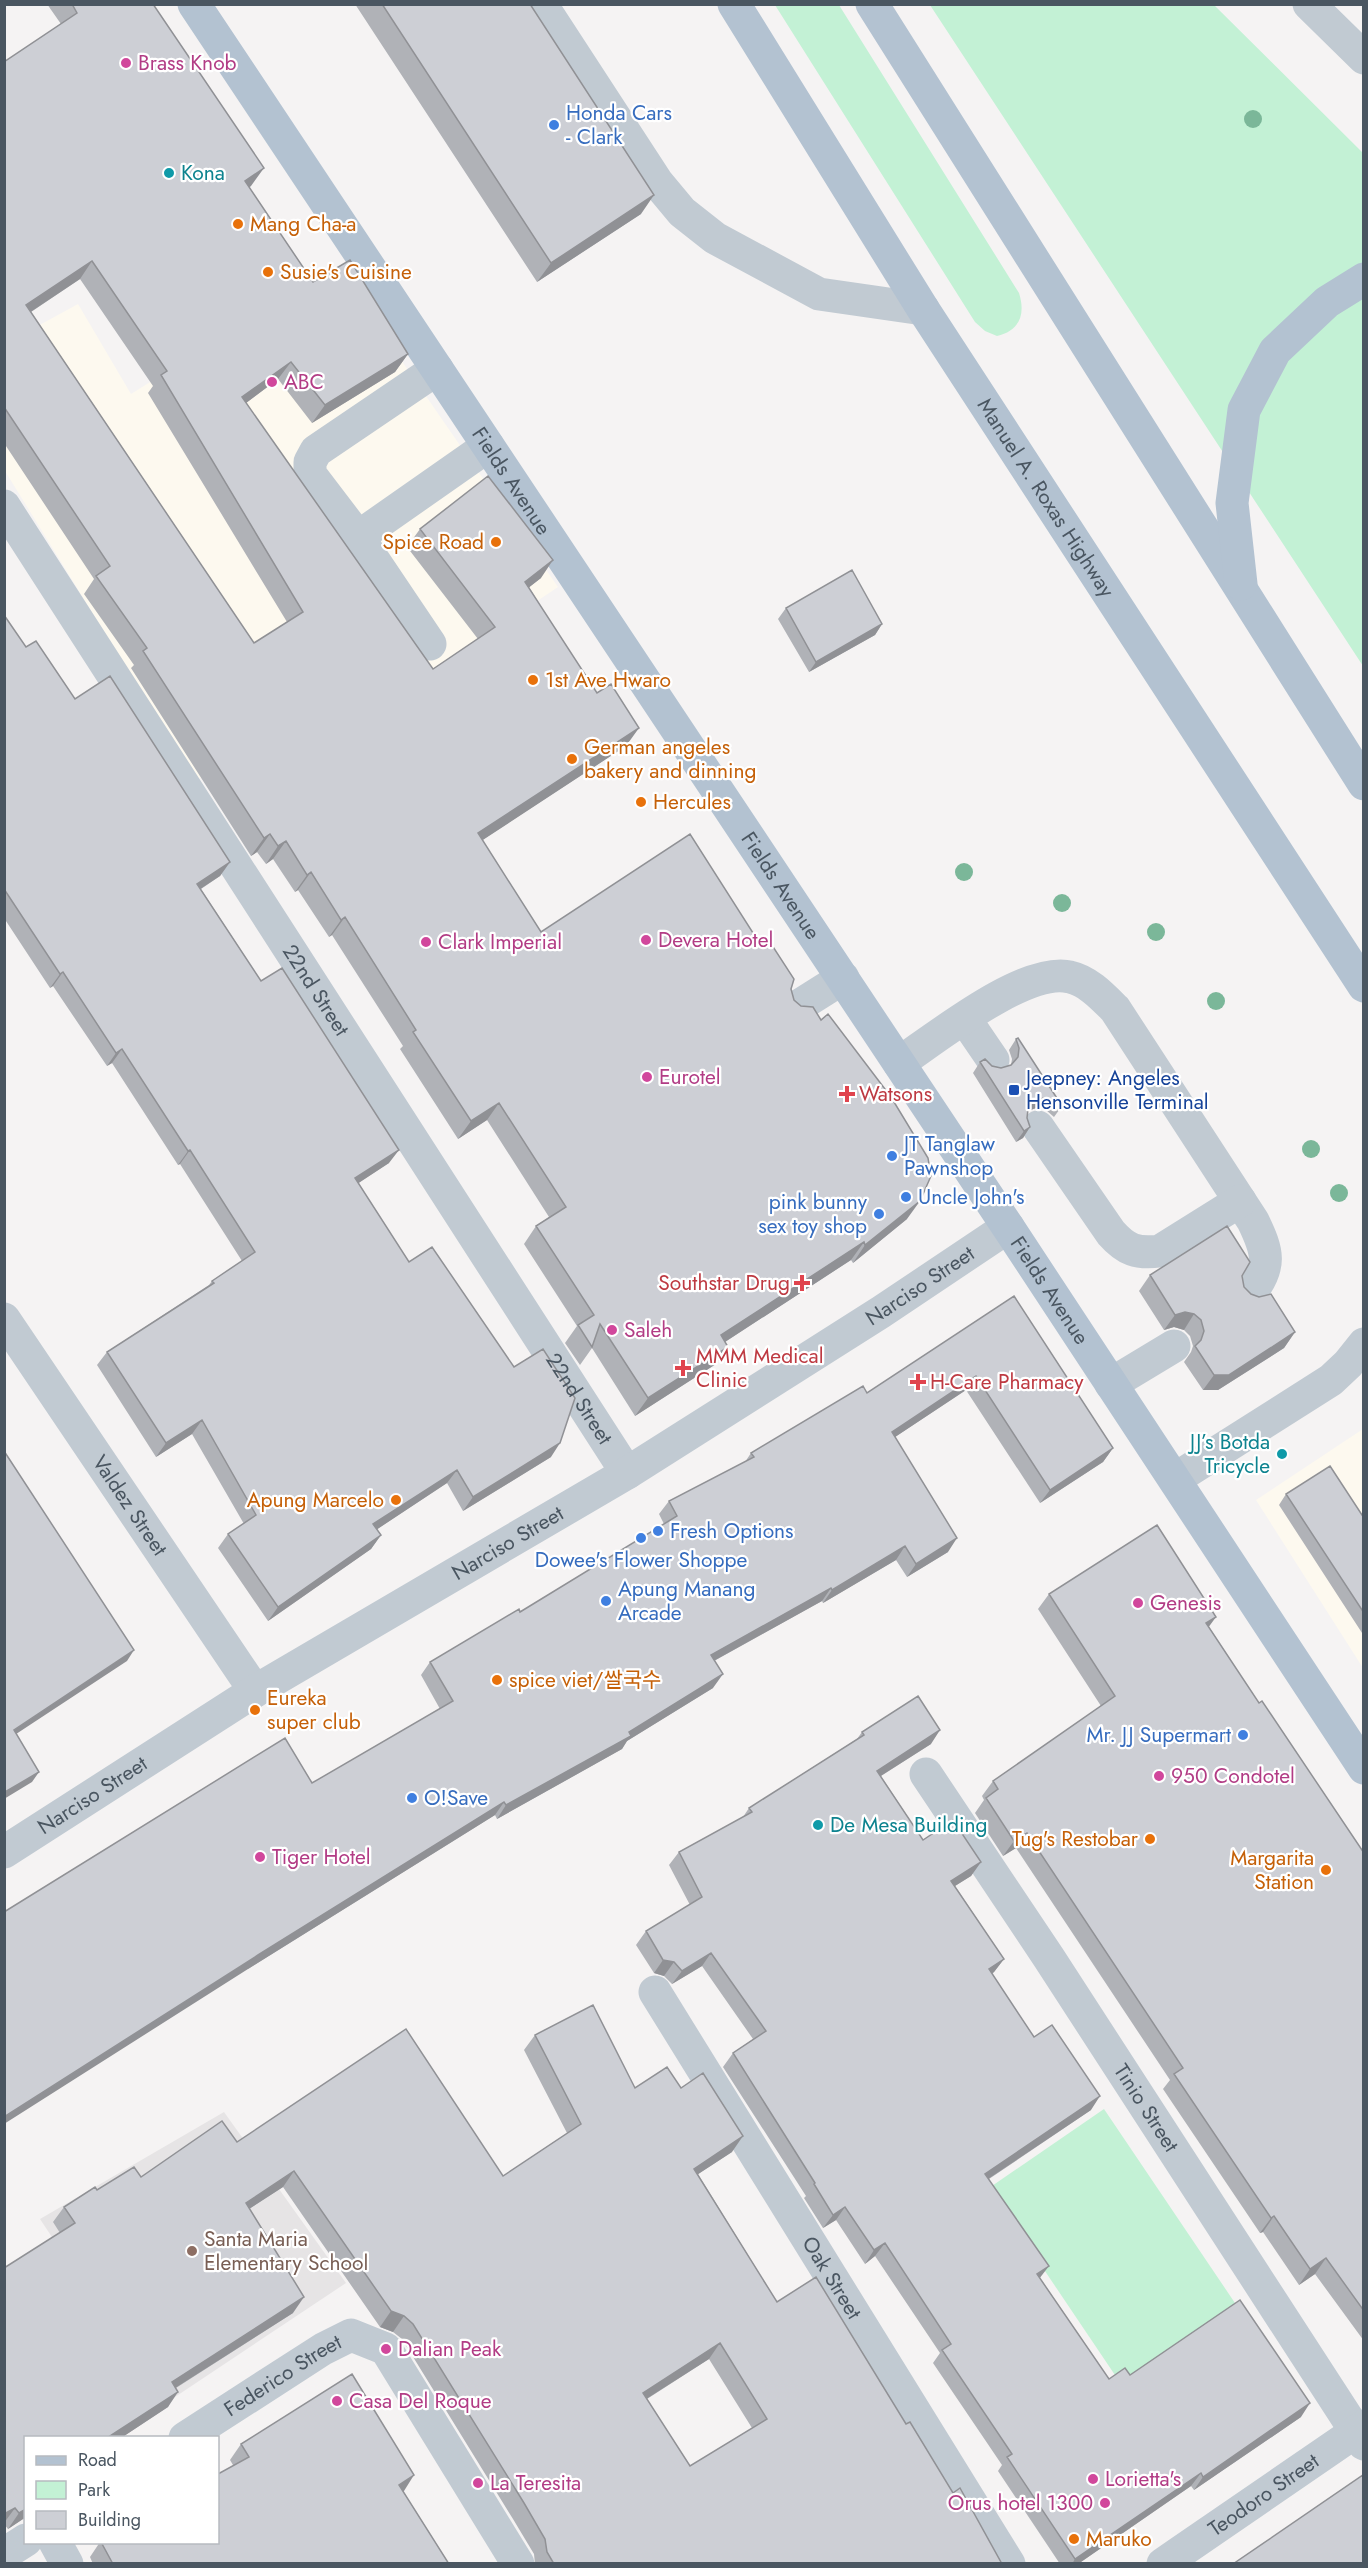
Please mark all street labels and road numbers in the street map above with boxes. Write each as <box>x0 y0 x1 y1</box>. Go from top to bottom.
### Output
street label: Manuel A. Roxas Highway <box>970 392 1122 604</box>
street label: Fields Avenue <box>465 421 558 541</box>
street label: Fields Avenue <box>734 826 828 946</box>
street label: 22nd Street <box>275 939 357 1042</box>
street label: Fields Avenue <box>1003 1230 1096 1351</box>
street label: Narciso Street <box>860 1239 980 1333</box>
street label: 22nd Street <box>539 1347 620 1450</box>
street label: Valdez Street <box>85 1449 175 1562</box>
street label: Narciso Street <box>446 1498 569 1588</box>
street label: Narciso Street <box>32 1749 153 1842</box>
street label: Tinio Street <box>1106 2058 1186 2158</box>
street label: Oak Street <box>795 2231 869 2325</box>
street label: Federico Street <box>218 2327 347 2424</box>
street label: Teodoro Street <box>1202 2446 1325 2544</box>

